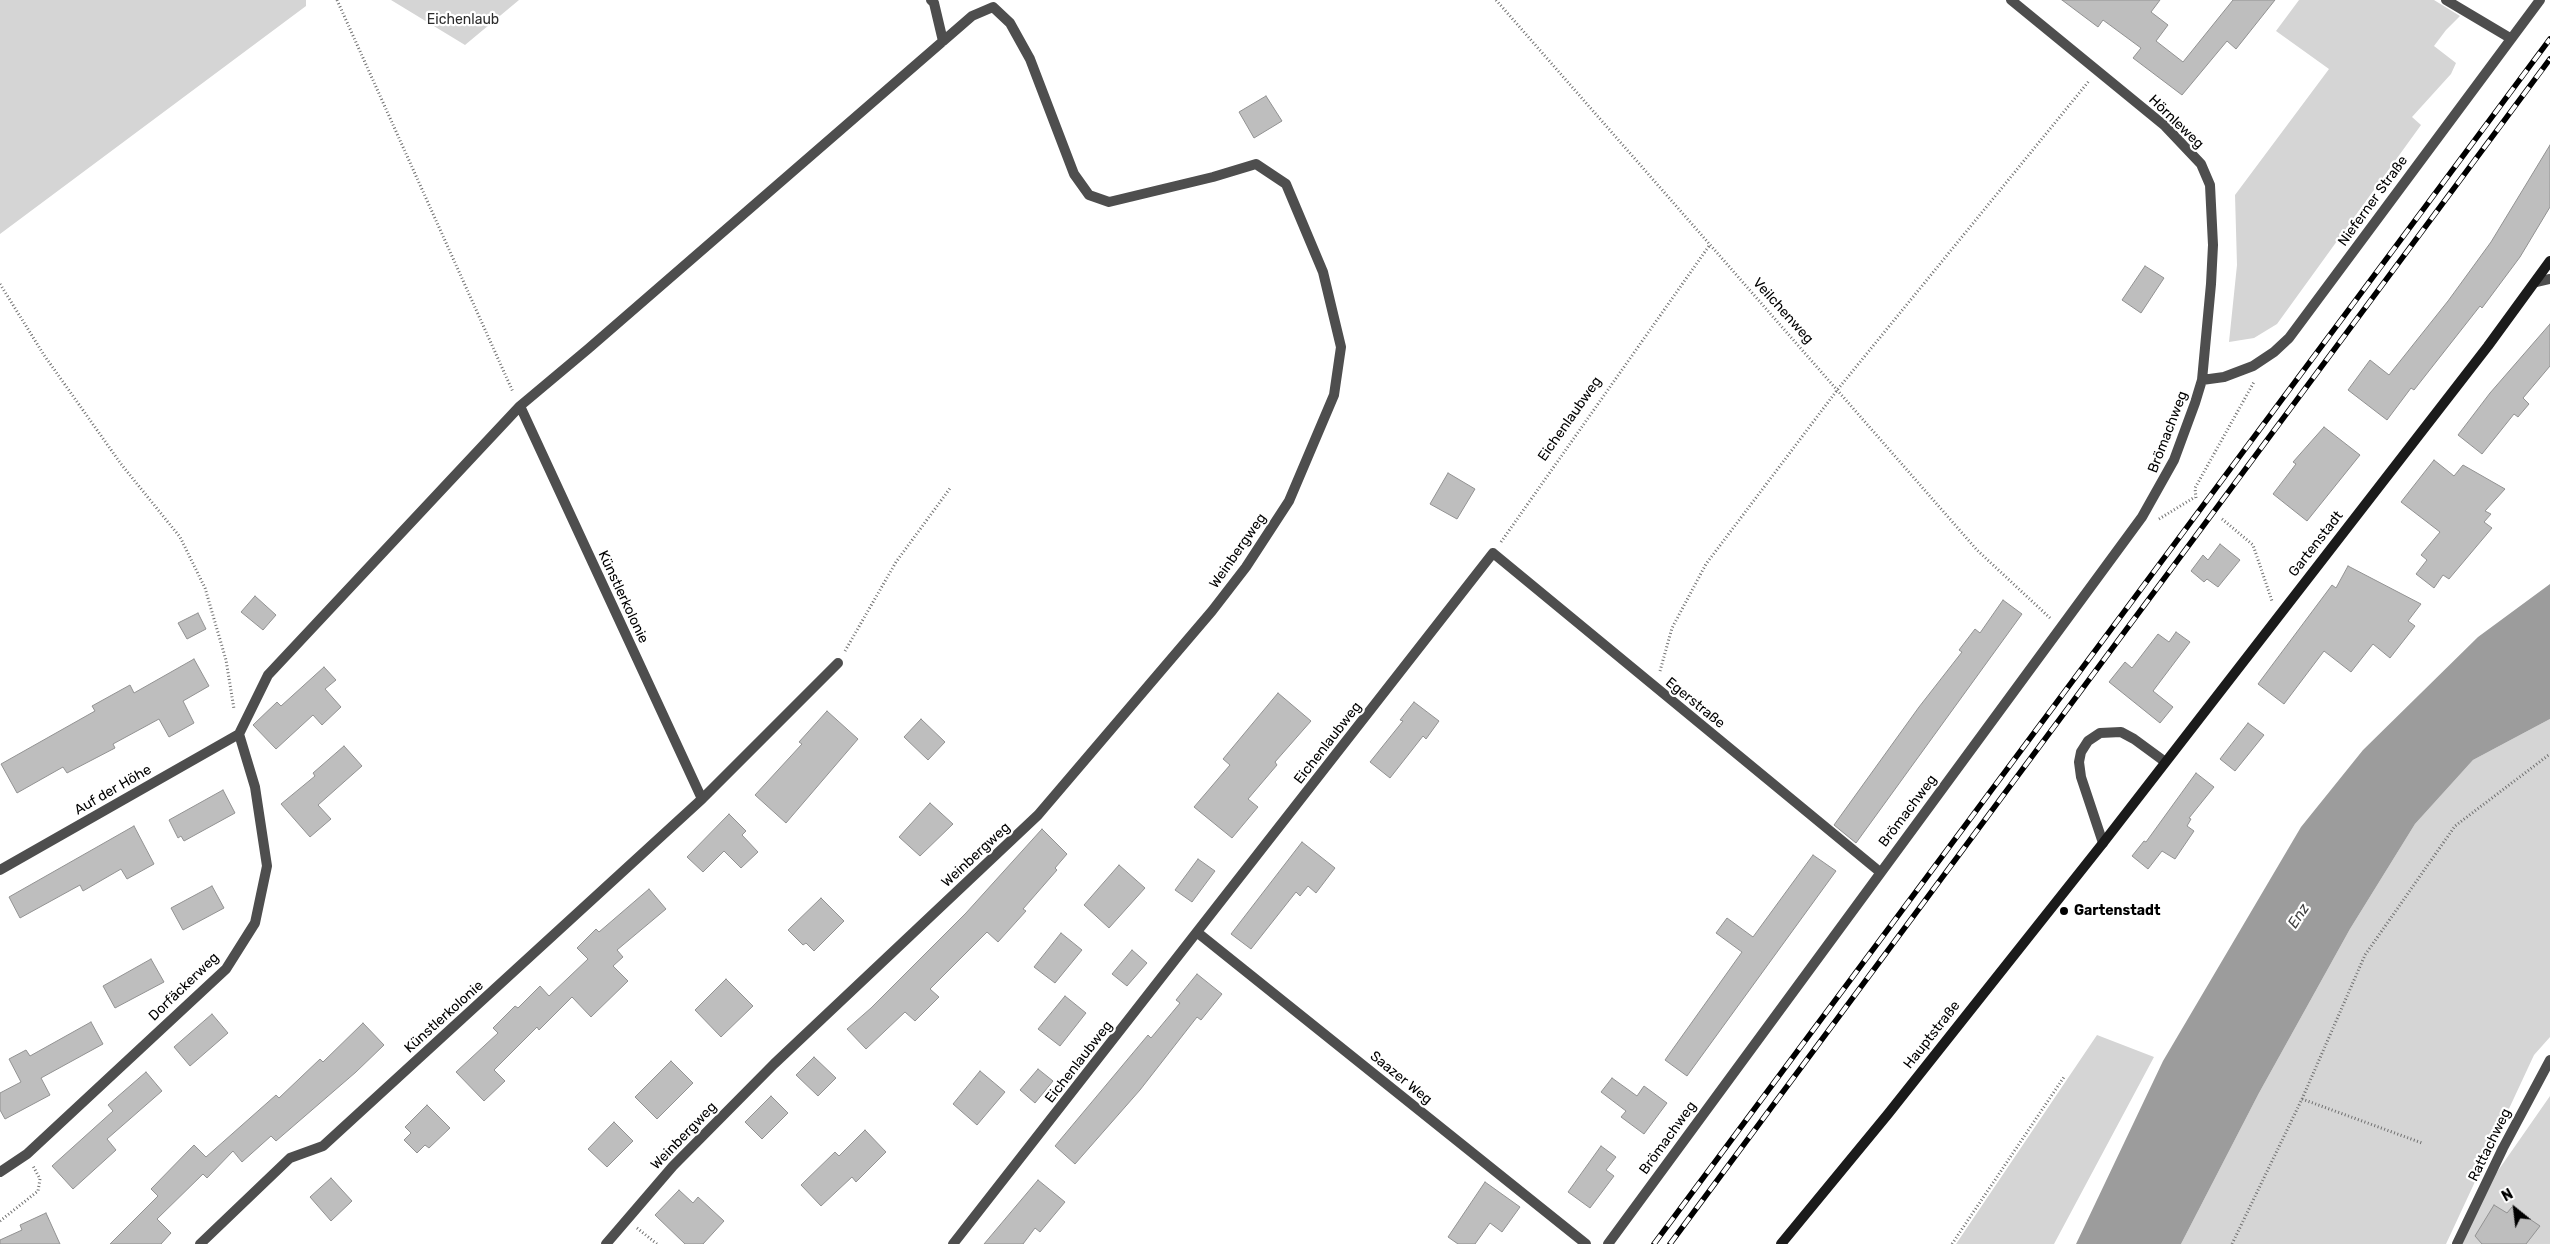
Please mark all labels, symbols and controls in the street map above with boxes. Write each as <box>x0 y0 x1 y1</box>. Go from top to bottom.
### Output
park label: Eichenlaub <box>427 12 499 28</box>
street label: Hörnleweg <box>2145 92 2207 152</box>
street label: Nieferner Straße <box>2335 153 2411 249</box>
street label: Veilchenweg <box>1749 275 1817 347</box>
street label: Eichenlaubweg <box>1535 373 1605 465</box>
street label: Brömachweg <box>2145 389 2191 475</box>
street label: Gartenstadt <box>2285 508 2347 580</box>
street label: Weinbergweg <box>1206 510 1270 592</box>
street label: Künstlerkolonie <box>594 548 652 646</box>
street label: Egerstraße <box>1662 674 1728 732</box>
street label: Eichenlaubweg <box>1291 699 1365 787</box>
street label: Auf der Höhe <box>72 761 154 819</box>
street label: Brömachweg <box>1875 772 1941 850</box>
street label: Weinbergweg <box>938 819 1014 891</box>
water label: Enz <box>2284 900 2314 932</box>
place label: Gartenstadt <box>2074 903 2160 919</box>
marker: Gartenstadt <box>2058 905 2070 917</box>
street label: Dorfäckerweg <box>145 949 223 1025</box>
street label: Künstlerkolonie <box>401 977 487 1057</box>
street label: Hauptstraße <box>1900 998 1964 1072</box>
street label: Eichenlaubweg <box>1042 1018 1116 1106</box>
street label: Saazer Weg <box>1367 1048 1435 1108</box>
street label: Brömachweg <box>1636 1098 1700 1178</box>
street label: Weinbergweg <box>648 1099 720 1173</box>
street label: Rattachweg <box>2465 1106 2515 1184</box>
north arrow <box>2490 1184 2540 1234</box>
text: N <box>2499 1186 2516 1205</box>

